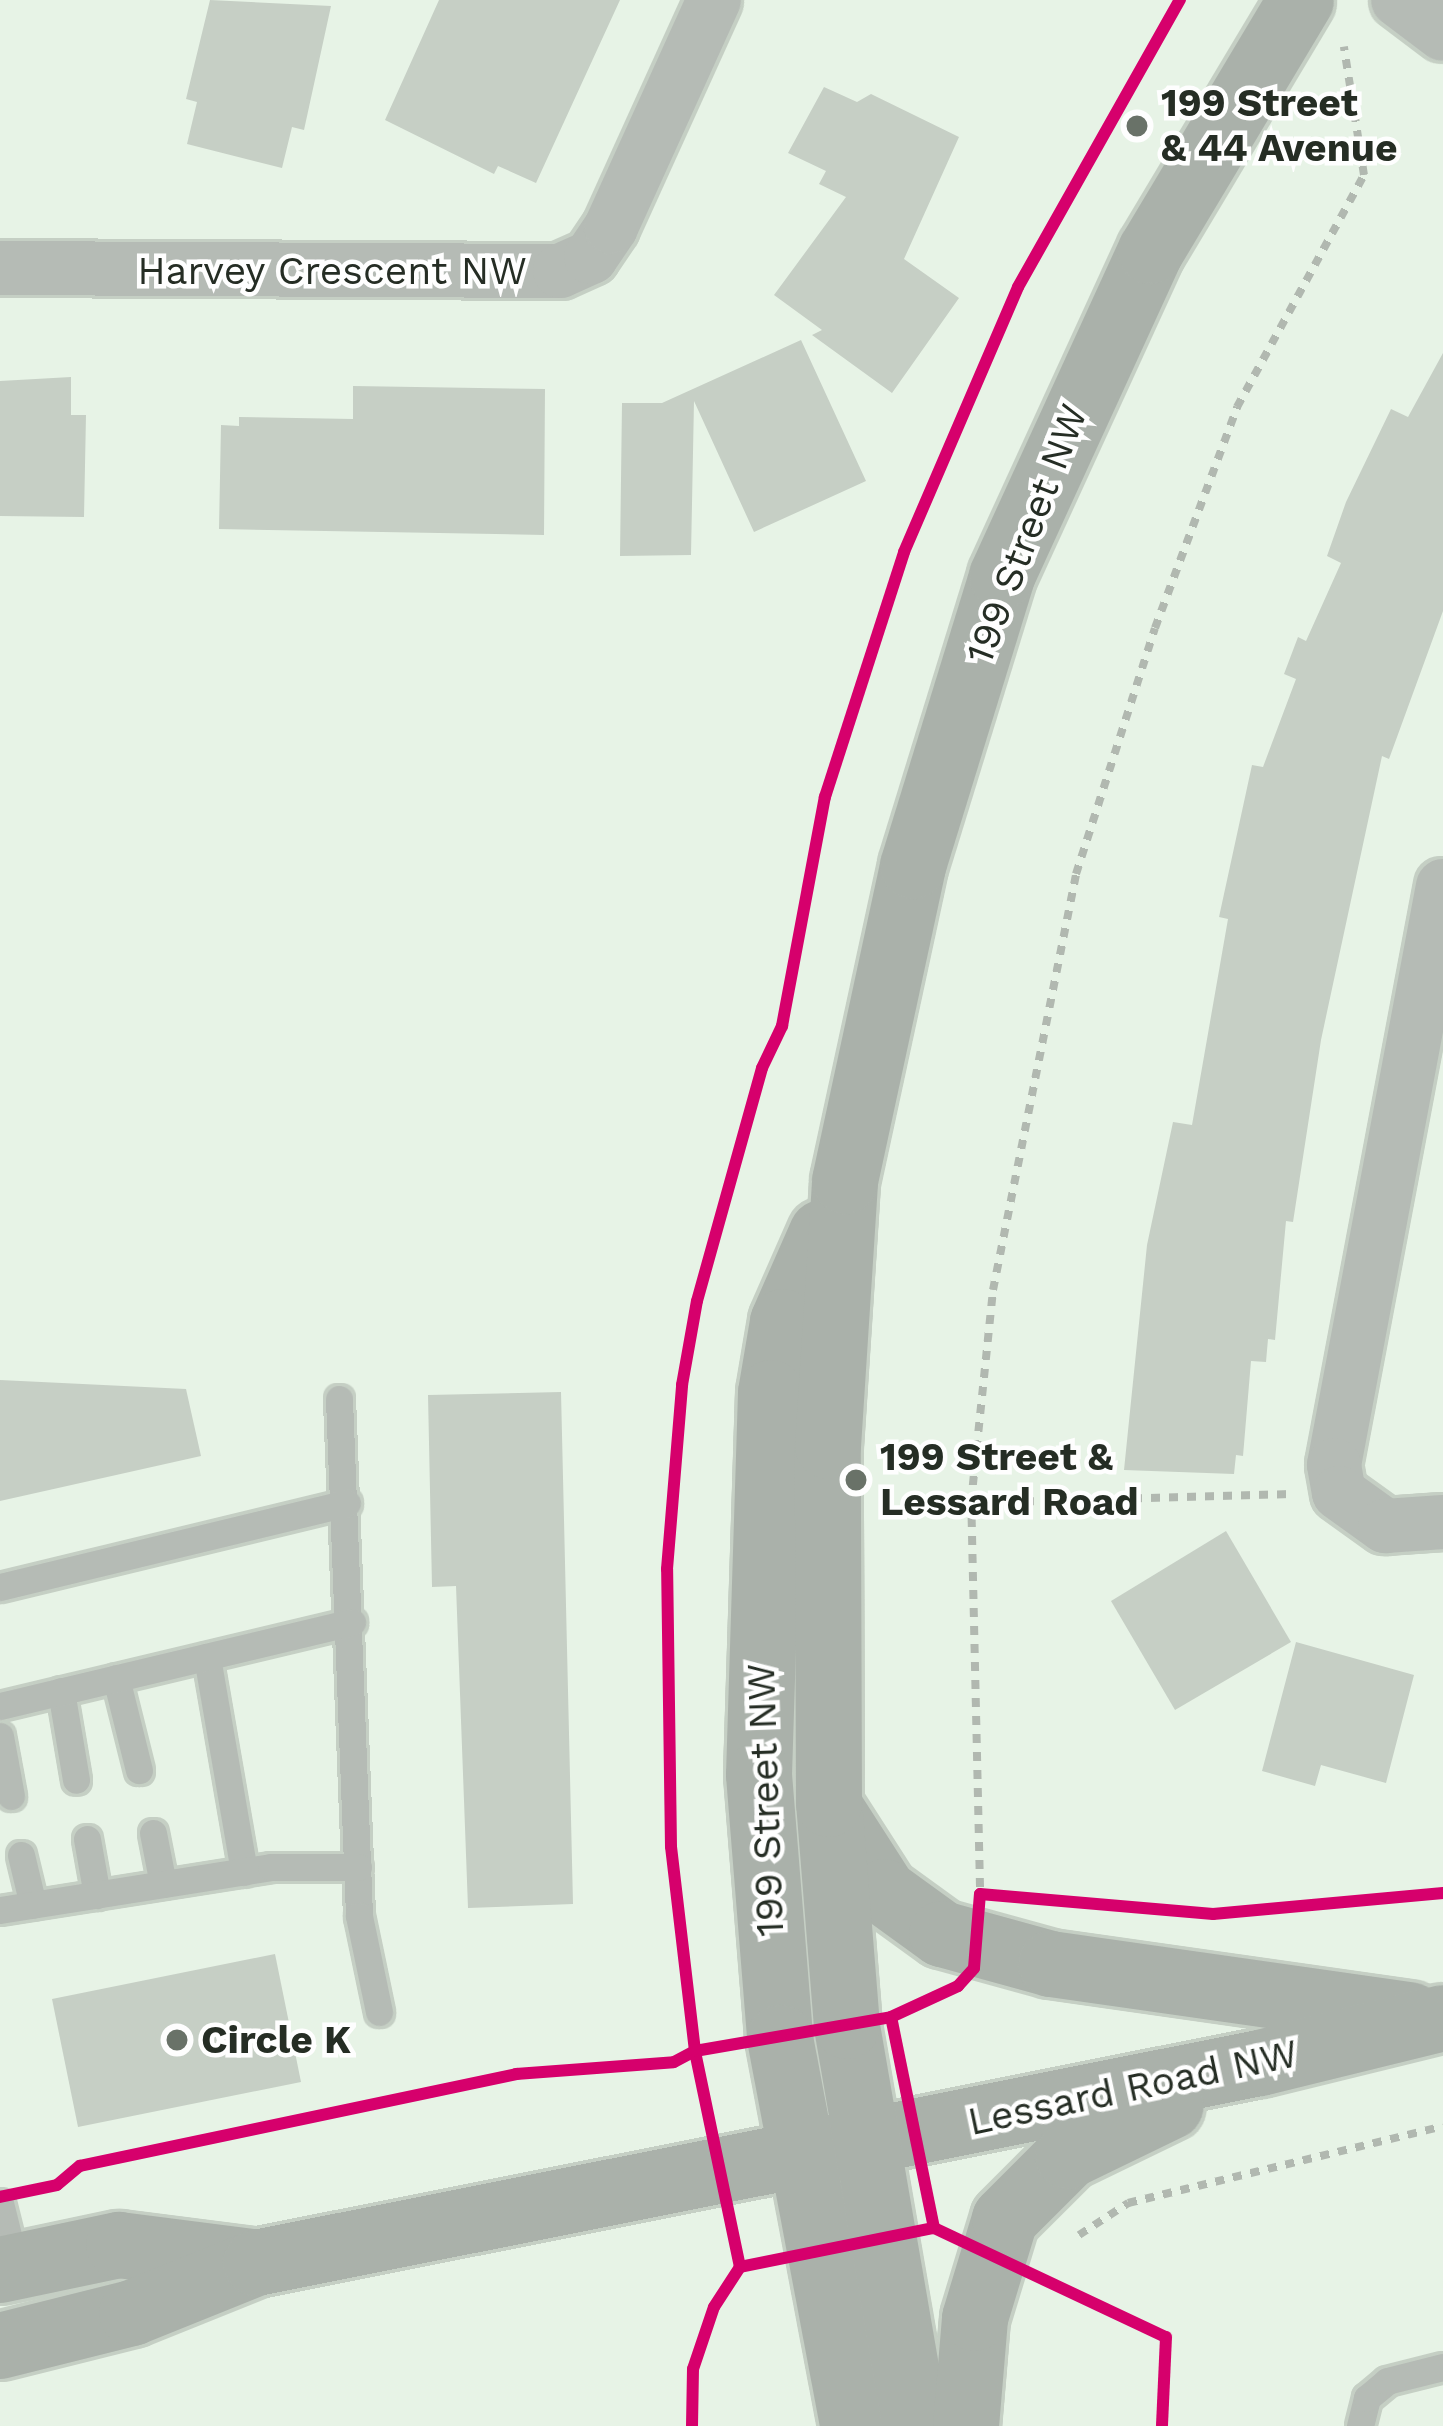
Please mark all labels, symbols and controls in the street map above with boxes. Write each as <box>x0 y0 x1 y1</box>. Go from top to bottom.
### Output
place label: 199 Street & 44 Avenue <box>1161 81 1398 172</box>
marker: 199 Street & 44 Avenue <box>1124 113 1150 139</box>
street label: Harvey Crescent NW <box>137 248 527 294</box>
street label: 199 Street NW <box>956 398 1098 670</box>
place label: 199 Street & Lessard Road <box>880 1435 1139 1526</box>
marker: 199 Street & Lessard Road <box>843 1467 869 1493</box>
street label: 199 Street NW <box>738 1663 794 1937</box>
place label: Circle K <box>201 2017 351 2063</box>
marker: Circle K <box>164 2027 190 2053</box>
street label: Lessard Road NW <box>964 2030 1302 2146</box>

